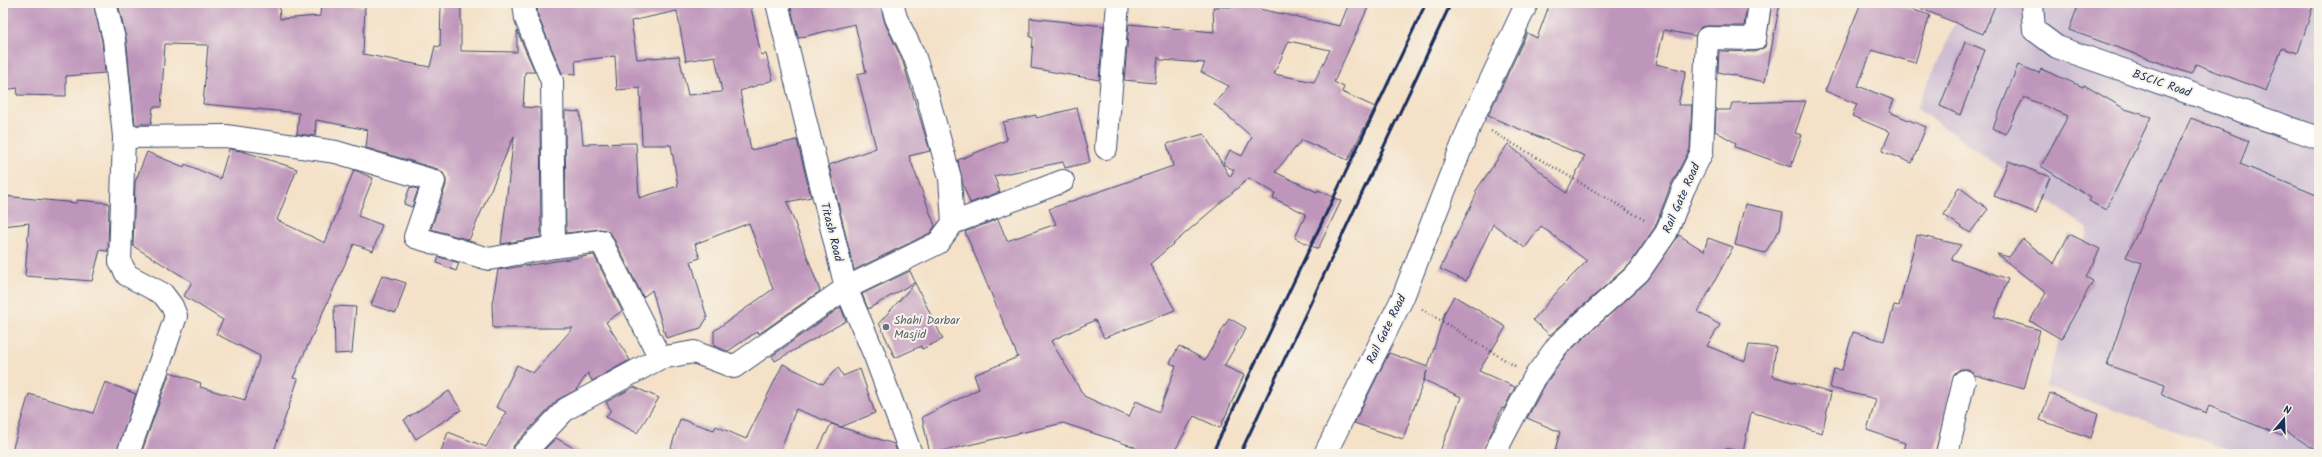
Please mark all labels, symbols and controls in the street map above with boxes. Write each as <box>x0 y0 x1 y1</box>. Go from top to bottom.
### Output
street label: BSCIC Road <box>2130 65 2195 103</box>
street label: Rail Gate Road <box>1658 159 1706 236</box>
street label: Titash Road <box>815 201 848 264</box>
street label: Rail Gate Road <box>1361 290 1412 367</box>
place label: Shahi Darbar Masjid <box>894 311 961 344</box>
marker: Shahi Darbar Masjid <box>881 322 891 332</box>
north arrow <box>2264 399 2304 439</box>
text: N <box>2281 401 2293 420</box>

